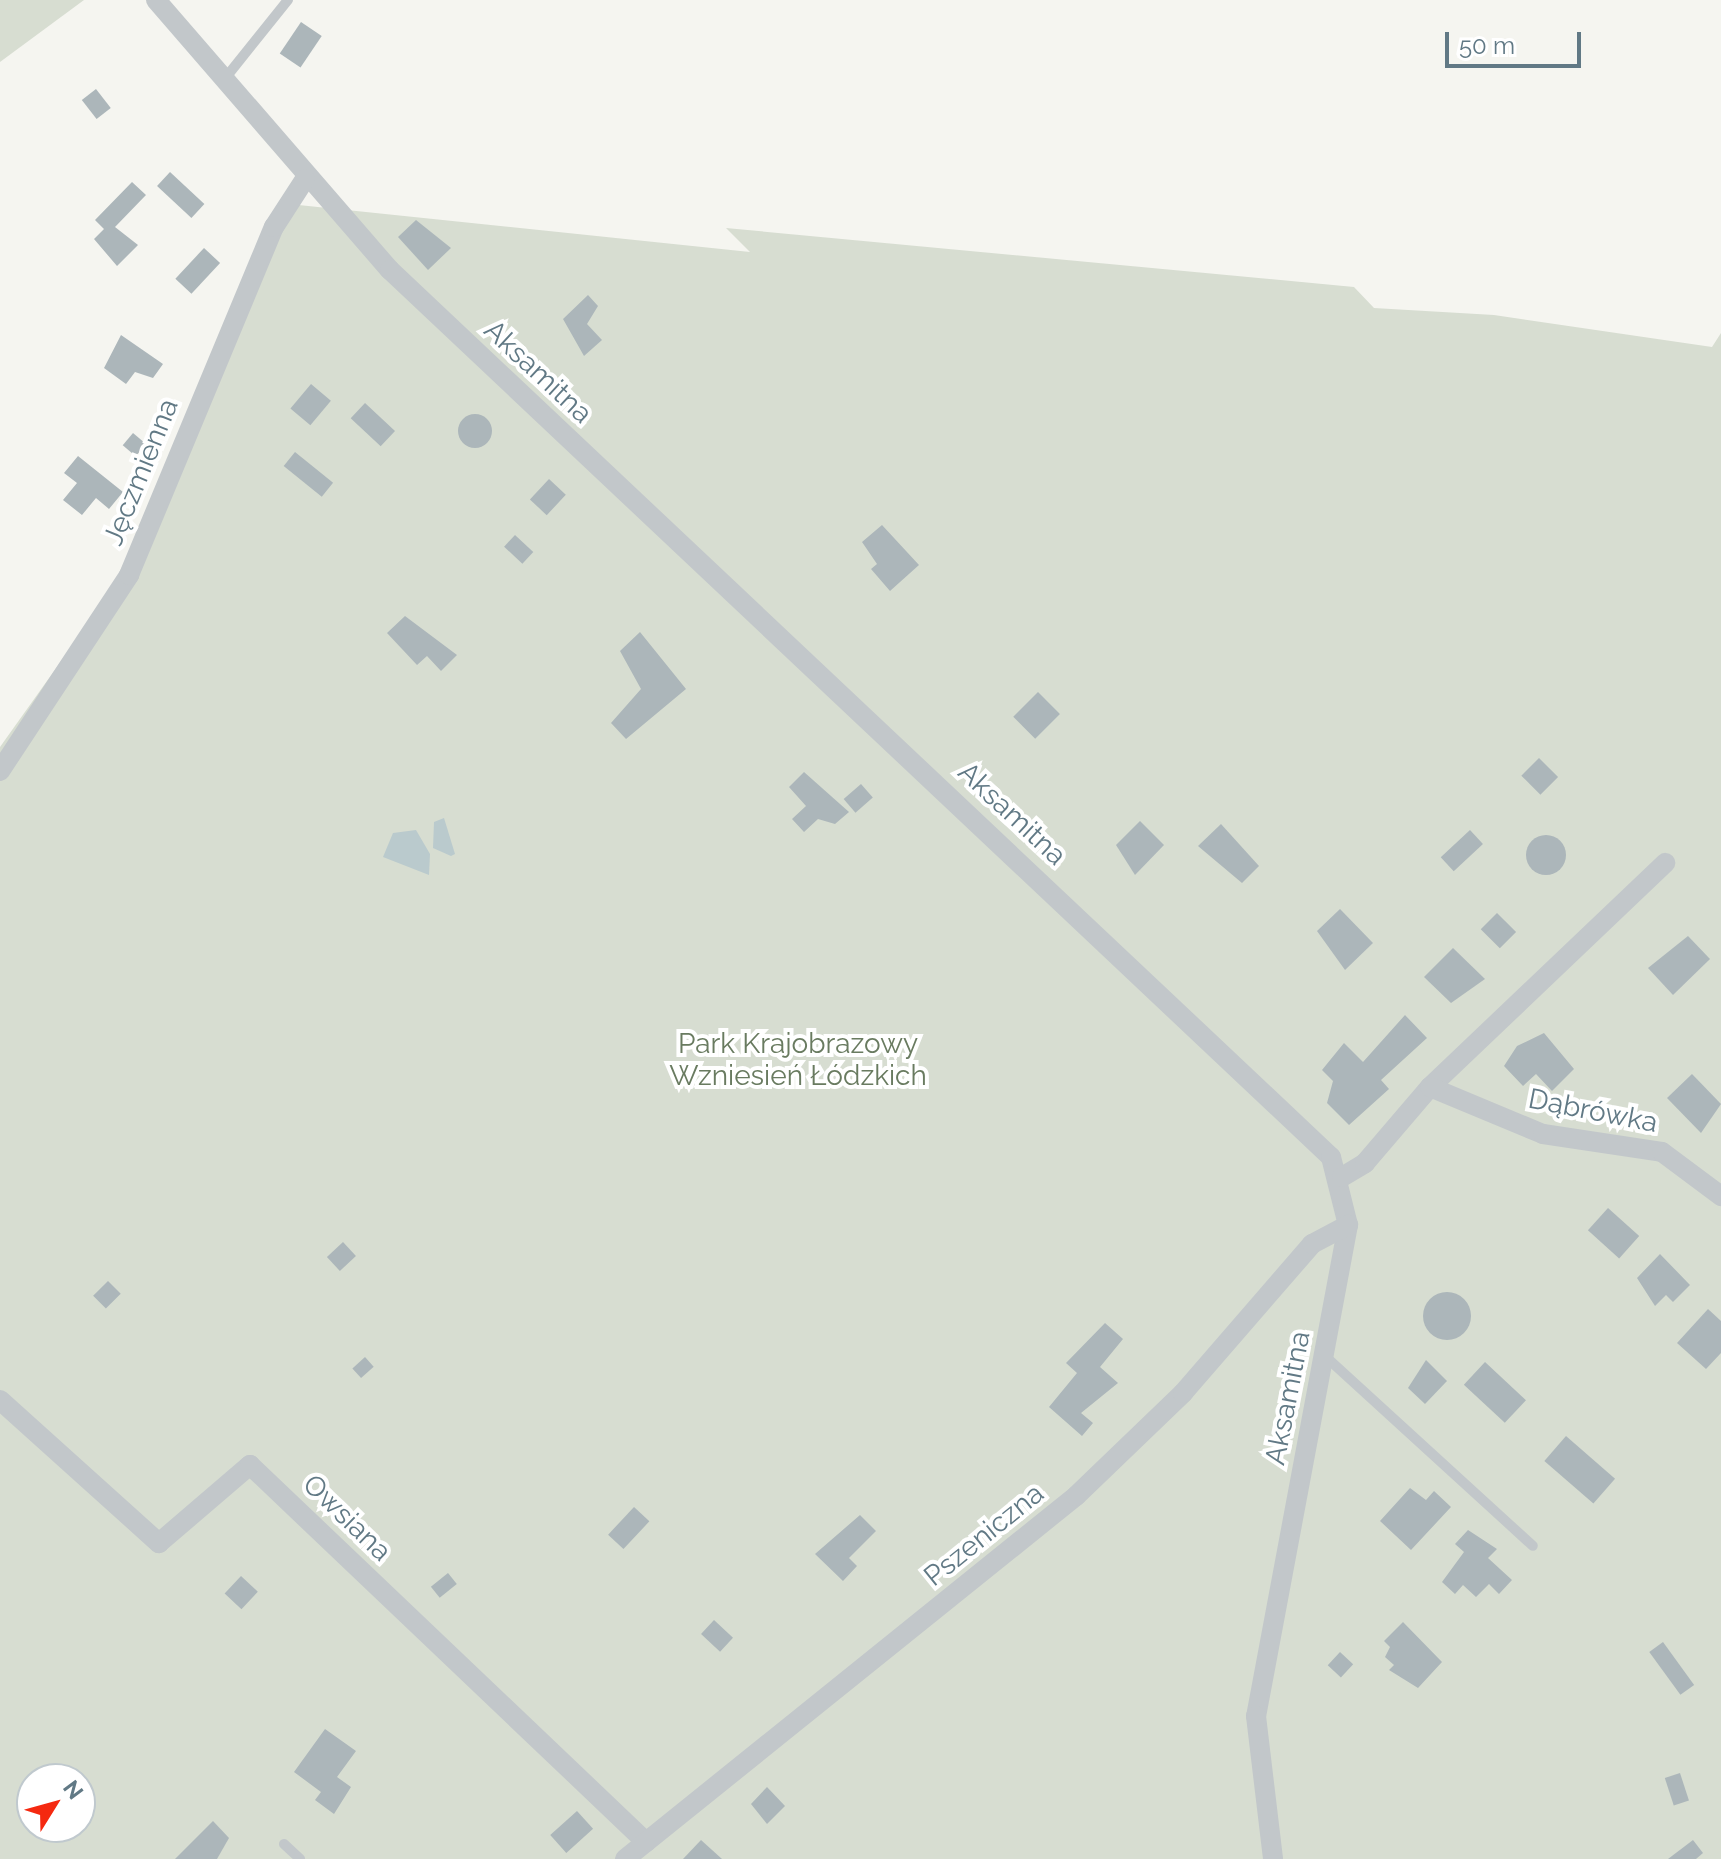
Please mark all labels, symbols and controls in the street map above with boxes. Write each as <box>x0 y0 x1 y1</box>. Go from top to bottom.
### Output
scale bar <box>1449 16 1585 66</box>
text: 50 m <box>1459 31 1515 60</box>
street label: Aksamitna <box>477 314 599 430</box>
street label: Jęczmienna <box>96 394 186 550</box>
street label: Aksamitna <box>951 756 1073 872</box>
park label: Park Krajobrazowy Wzniesień Łódzkich <box>669 1027 927 1093</box>
street label: Dąbrówka <box>1526 1082 1660 1140</box>
street label: Aksamitna <box>1259 1328 1317 1468</box>
street label: Owsiana <box>296 1468 398 1568</box>
street label: Pszeniczna <box>918 1477 1050 1593</box>
north arrow <box>16 1763 96 1843</box>
text: N <box>58 1775 89 1804</box>

